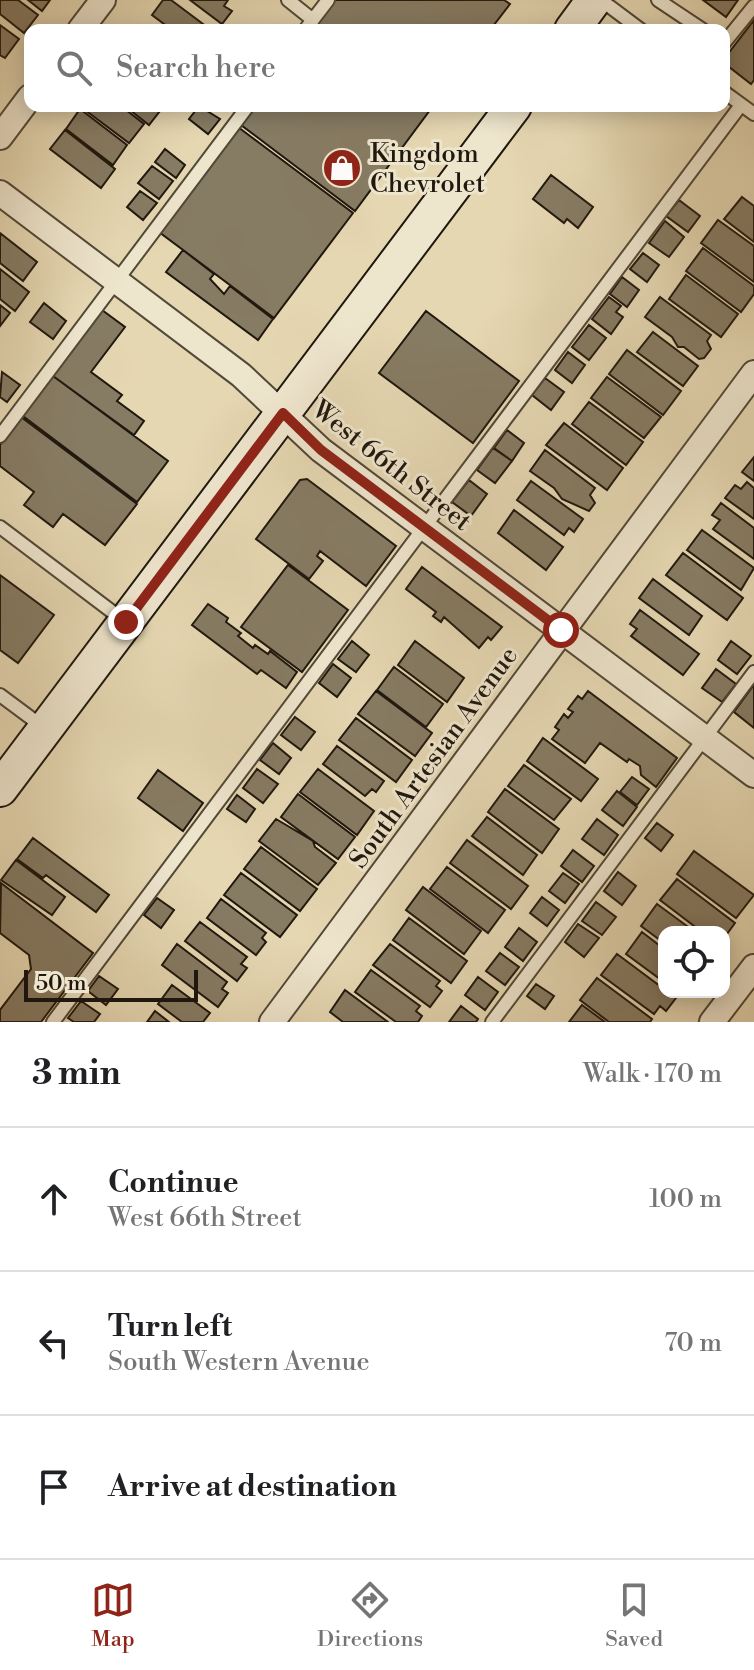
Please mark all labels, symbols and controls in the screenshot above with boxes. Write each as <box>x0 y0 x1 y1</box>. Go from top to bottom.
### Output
search box <box>24 24 730 112</box>
icon: search <box>52 46 96 90</box>
text: Search here <box>116 49 276 87</box>
place label: Kingdom Chevrolet <box>370 138 485 200</box>
shop icon: Kingdom Chevrolet <box>321 147 363 189</box>
street label: West 66th Street <box>304 393 478 538</box>
route end <box>108 604 144 640</box>
route start <box>543 612 579 648</box>
street label: South Artesian Avenue <box>343 640 525 875</box>
map controls <box>658 926 730 998</box>
button: locate <box>658 926 730 998</box>
scale bar <box>24 966 198 1002</box>
text: 50 m <box>36 970 87 997</box>
text: 3 min <box>32 1053 121 1095</box>
text: Walk · 170 m <box>583 1058 722 1090</box>
text: Continue <box>108 1164 239 1202</box>
icon: ahead <box>32 1177 76 1221</box>
text: 100 m <box>649 1183 722 1215</box>
text: West 66th Street <box>108 1202 302 1234</box>
text: Turn left <box>108 1308 232 1346</box>
icon: left <box>32 1321 76 1365</box>
text: 70 m <box>664 1327 722 1359</box>
text: South Western Avenue <box>108 1346 370 1378</box>
icon: arrive <box>32 1465 76 1509</box>
text: Arrive at destination <box>108 1468 397 1506</box>
tab: Map <box>91 1578 135 1653</box>
tab: Directions <box>317 1578 423 1653</box>
tab: Saved <box>605 1578 663 1653</box>

